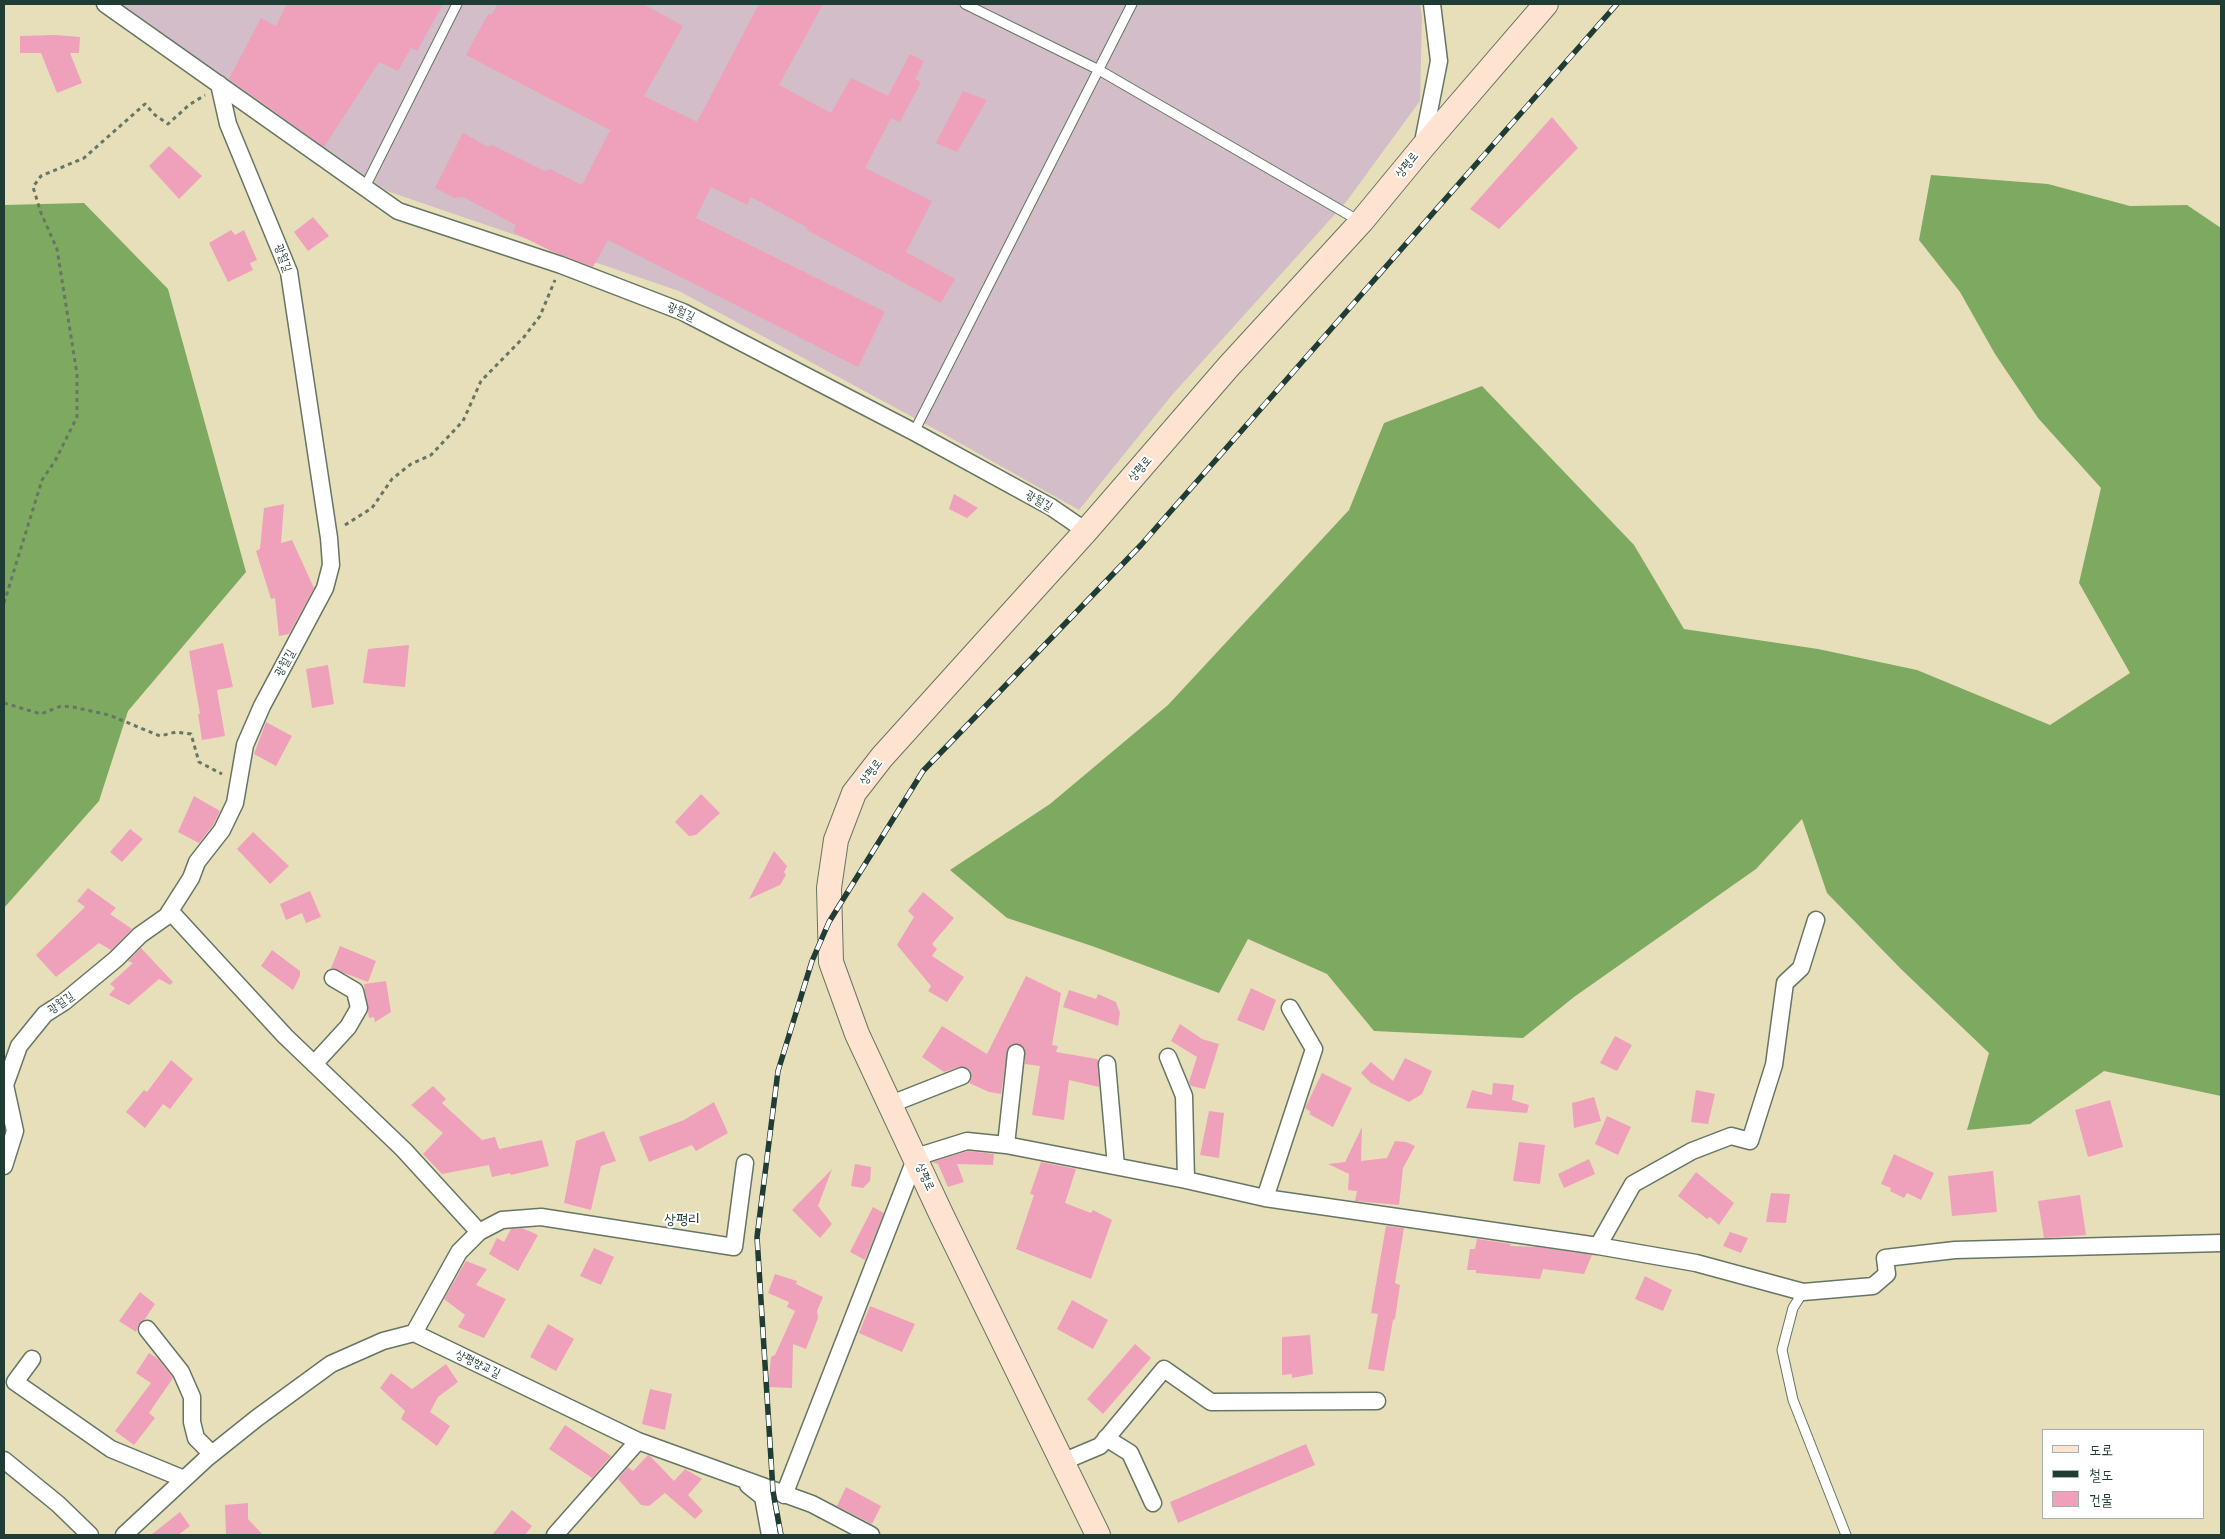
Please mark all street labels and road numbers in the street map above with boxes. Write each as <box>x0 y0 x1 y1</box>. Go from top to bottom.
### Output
street label: 상평로 <box>1392 149 1422 181</box>
street label: 광월길 <box>271 242 295 274</box>
street label: 광월길 <box>665 300 697 324</box>
street label: 상평로 <box>1125 453 1155 485</box>
street label: 광월길 <box>1023 488 1055 514</box>
street label: 광월길 <box>272 647 298 679</box>
street label: 상평로 <box>856 756 886 788</box>
street label: 광월길 <box>45 989 77 1017</box>
street label: 상평로 <box>913 1161 937 1193</box>
street label: 상평향교길 <box>453 1347 503 1381</box>

